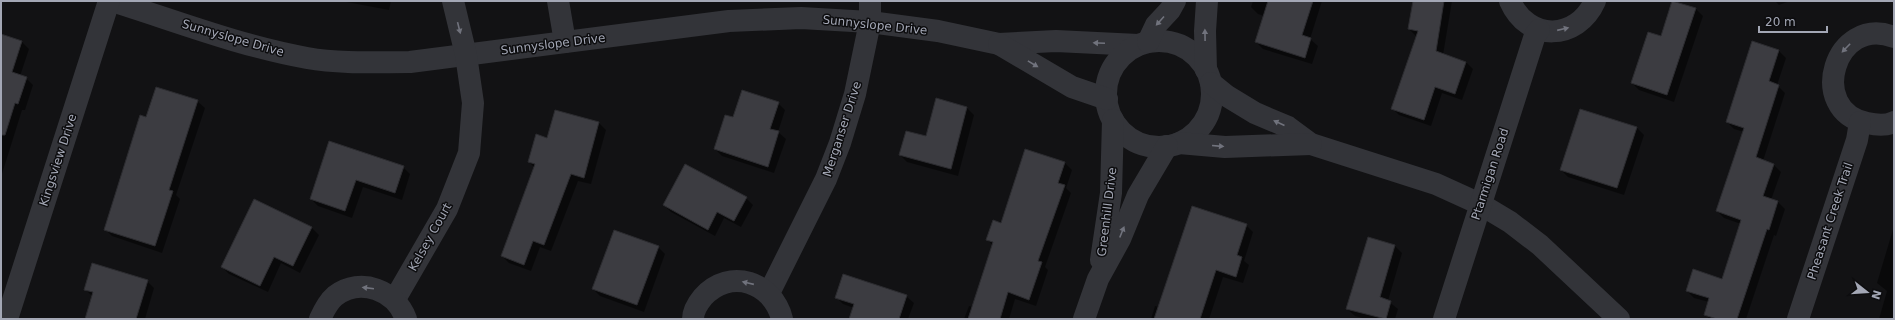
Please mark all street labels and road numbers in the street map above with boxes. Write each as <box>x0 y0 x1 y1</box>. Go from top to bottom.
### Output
street label: Sunnyslope Drive <box>822 13 928 37</box>
street label: Sunnyslope Drive <box>180 17 286 59</box>
street label: Sunnyslope Drive <box>500 31 606 57</box>
street label: Merganser Drive <box>820 80 864 178</box>
street label: Kingsview Drive <box>36 112 80 208</box>
street label: Ptarmigan Road <box>1469 126 1511 222</box>
street label: Pheasant Creek Trail <box>1804 161 1856 281</box>
street label: Greenhill Drive <box>1095 167 1119 257</box>
street label: Kelsey Court <box>406 200 455 273</box>

